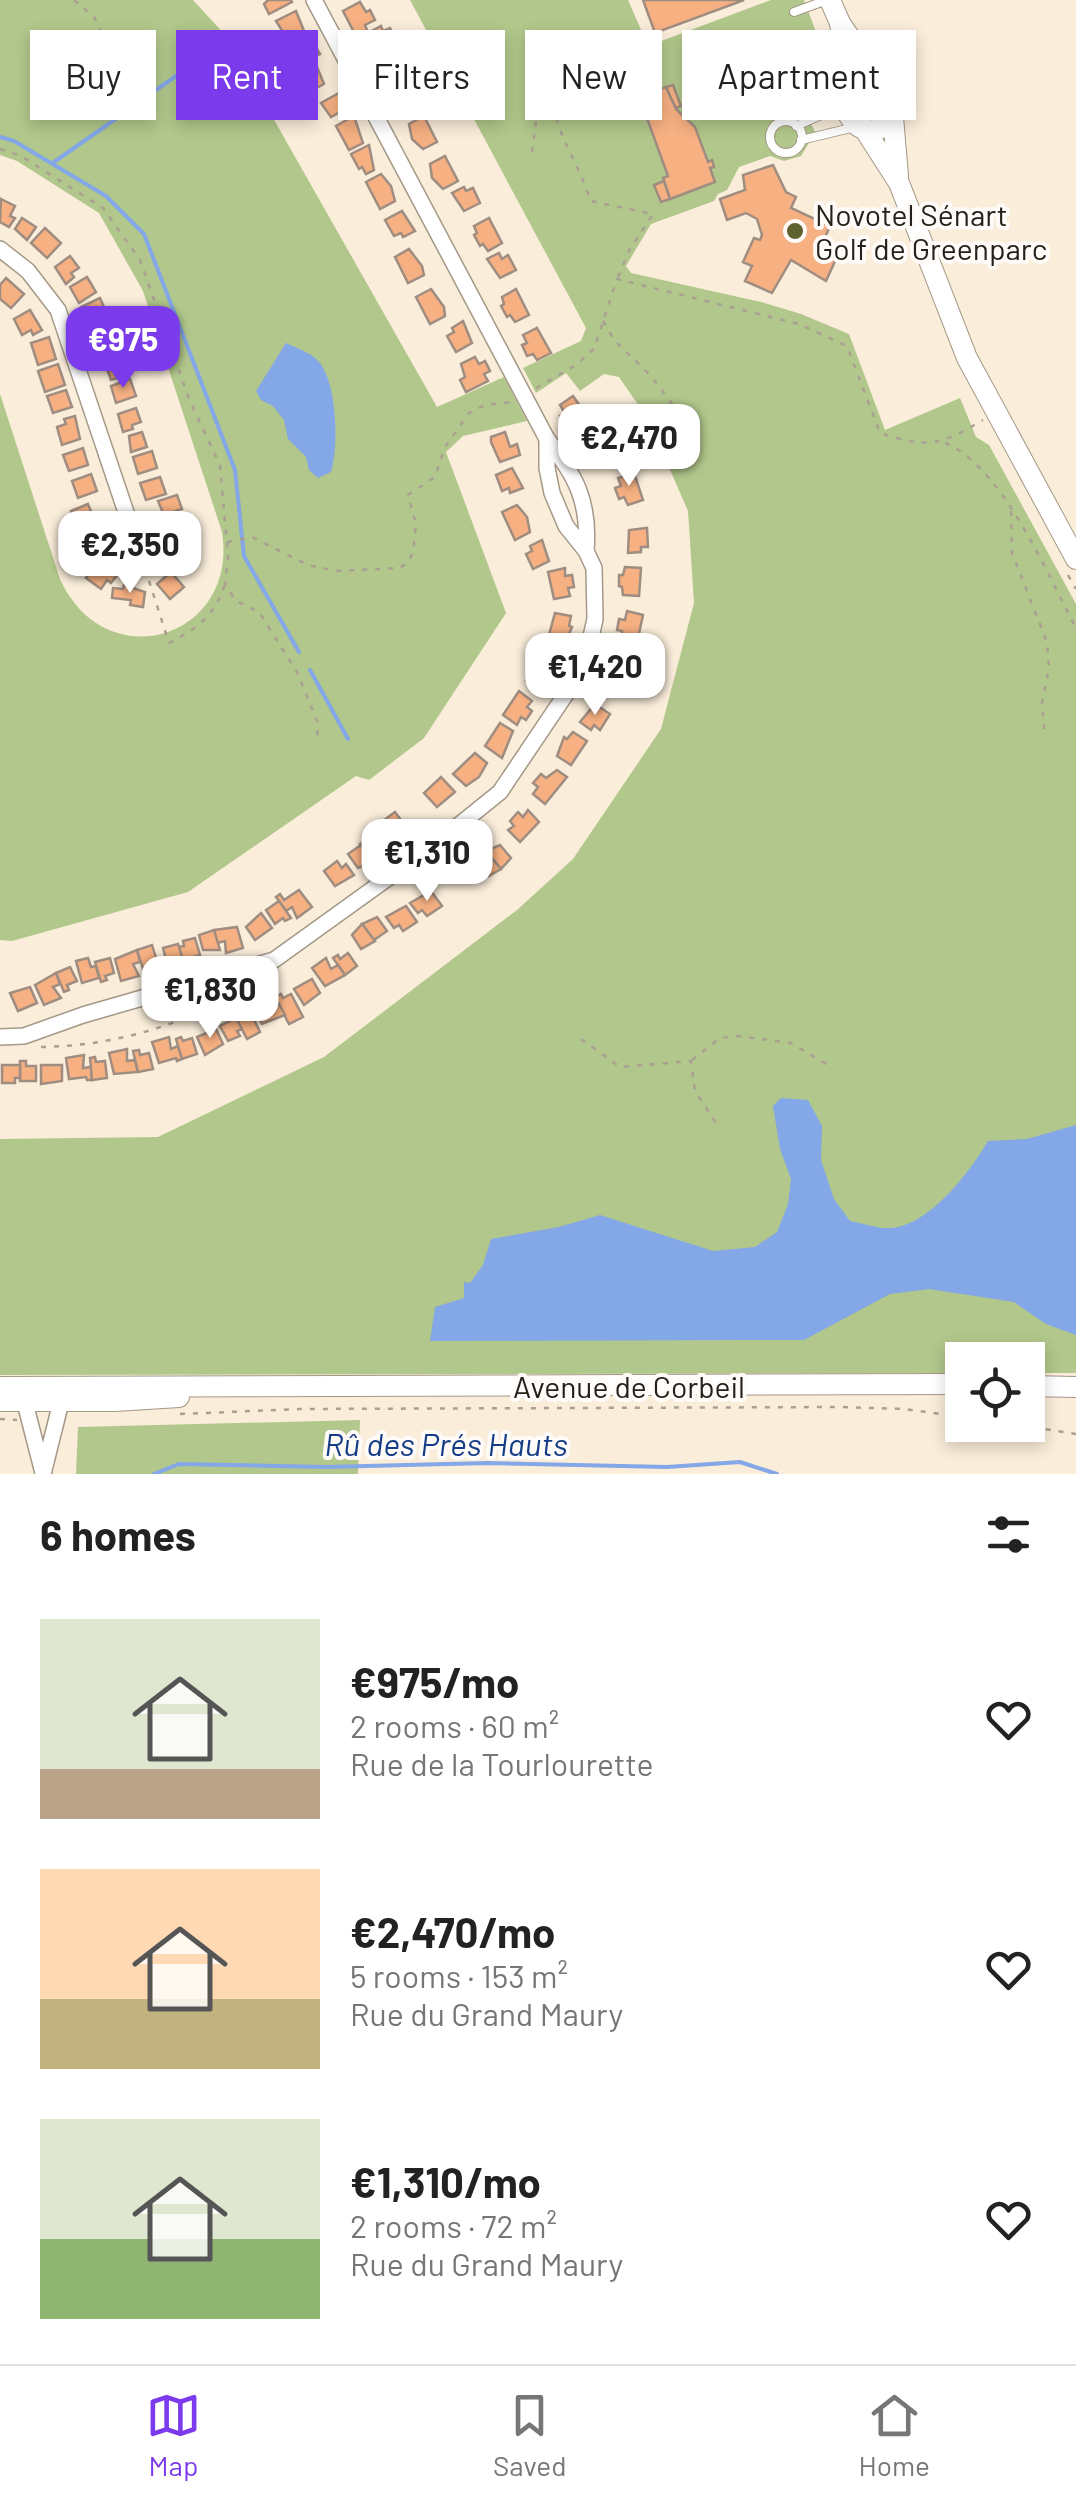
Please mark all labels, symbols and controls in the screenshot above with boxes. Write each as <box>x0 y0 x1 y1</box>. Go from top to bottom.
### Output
chip: Buy <box>30 30 156 120</box>
chip: Rent <box>176 30 318 120</box>
chip: Filters <box>338 30 505 120</box>
chip: New <box>525 30 662 120</box>
chip: Apartment <box>682 30 916 120</box>
place label: Novotel Sénart Golf de Greenparc <box>815 196 1047 266</box>
marker: Novotel Sénart Golf de Greenparc <box>784 220 806 242</box>
pin: €975 <box>64 306 182 391</box>
text: €975 <box>88 319 158 357</box>
pin: €2,470 <box>548 404 710 489</box>
text: €2,470 <box>580 417 678 455</box>
pin: €2,350 <box>49 511 211 596</box>
text: €2,350 <box>80 524 180 562</box>
pin: €1,420 <box>514 633 676 718</box>
text: €1,420 <box>547 646 643 684</box>
pin: €1,310 <box>346 819 508 904</box>
text: €1,310 <box>384 832 470 870</box>
pin: €1,830 <box>129 956 291 1041</box>
text: €1,830 <box>164 969 256 1007</box>
map controls <box>945 1342 1045 1442</box>
button: locate <box>945 1342 1045 1442</box>
street label: Avenue de Corbeil <box>513 1368 745 1404</box>
water label: Rû des Prés Hauts <box>324 1424 568 1462</box>
icon: filters <box>981 1507 1036 1562</box>
text: 6 homes <box>40 1509 196 1559</box>
text: €975/mo <box>350 1656 519 1706</box>
icon: home <box>120 1659 240 1779</box>
icon: heart <box>981 1692 1036 1747</box>
text: 2 rooms · 60 m² <box>350 1706 559 1744</box>
text: Rue de la Tourlourette <box>350 1744 654 1782</box>
text: €2,470/mo <box>350 1906 555 1956</box>
icon: home <box>120 1909 240 2029</box>
icon: heart <box>981 1942 1036 1997</box>
text: 5 rooms · 153 m² <box>350 1956 568 1994</box>
text: Rue du Grand Maury <box>350 1994 623 2032</box>
text: €1,310/mo <box>350 2156 541 2206</box>
icon: home <box>120 2159 240 2279</box>
icon: heart <box>981 2192 1036 2247</box>
text: 2 rooms · 72 m² <box>350 2206 557 2244</box>
text: Rue du Grand Maury <box>350 2244 623 2282</box>
tab: Map <box>146 2388 201 2482</box>
tab: Saved <box>493 2388 567 2482</box>
tab: Home <box>859 2388 930 2482</box>

